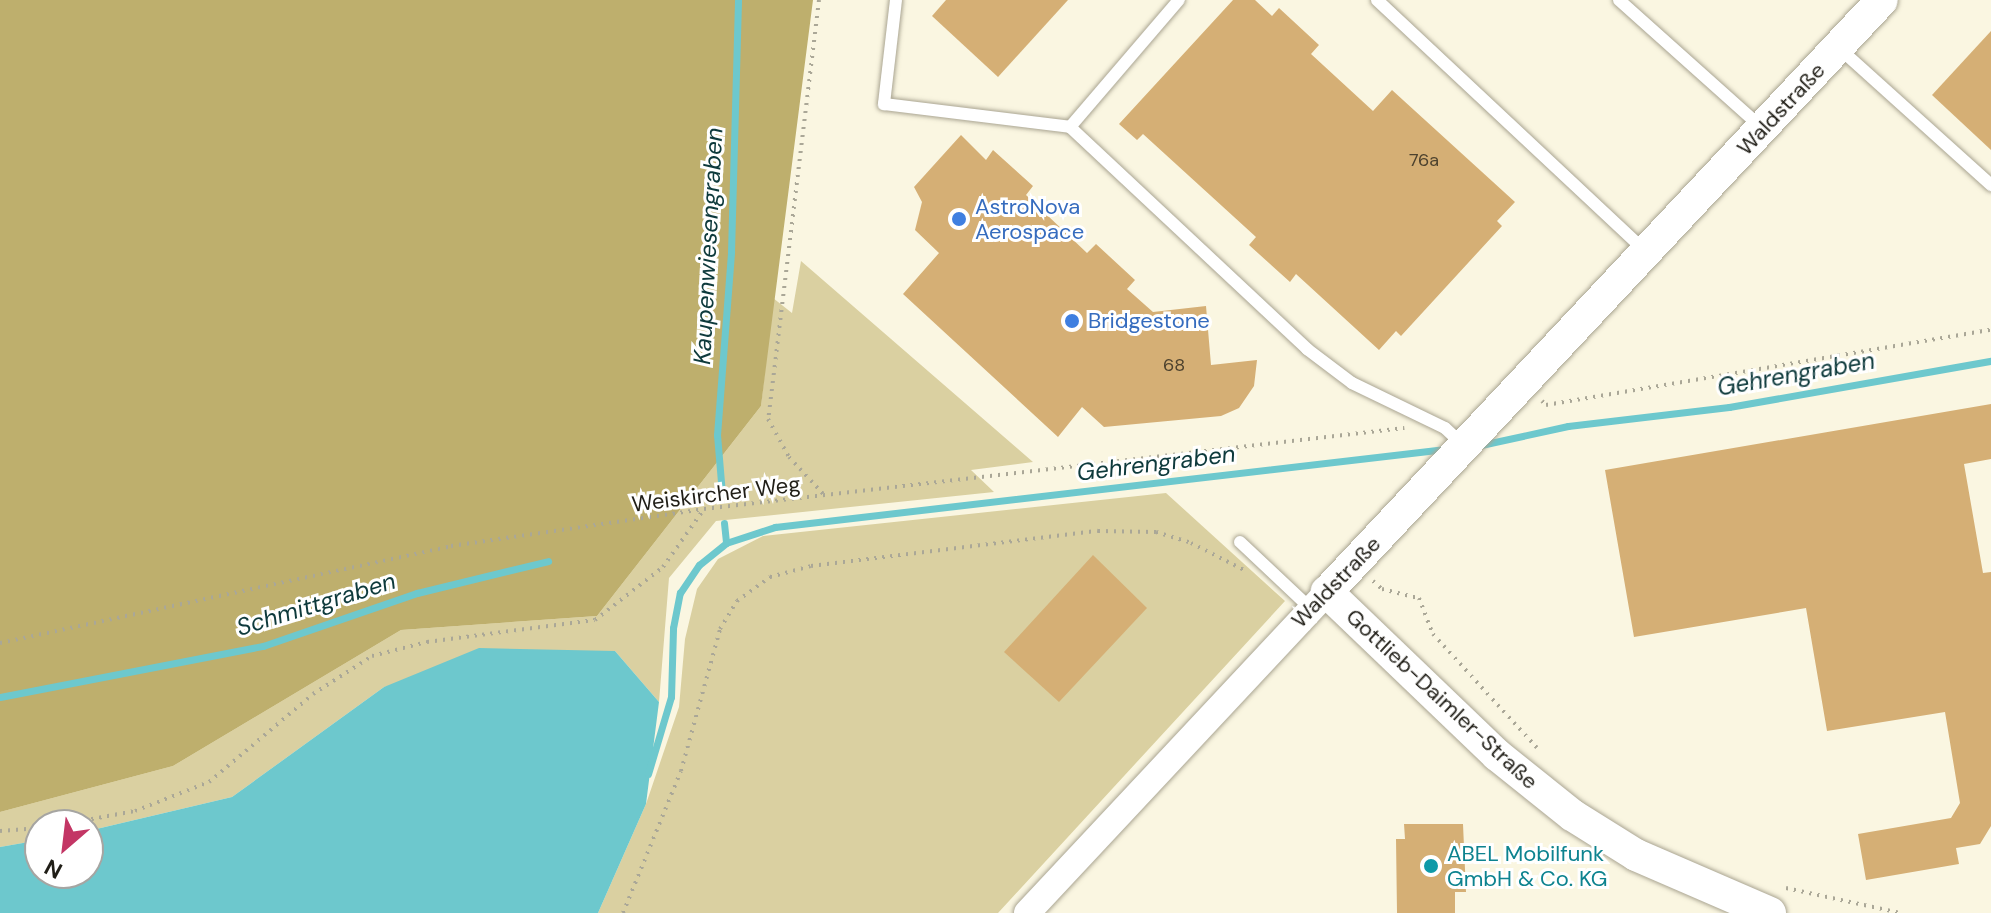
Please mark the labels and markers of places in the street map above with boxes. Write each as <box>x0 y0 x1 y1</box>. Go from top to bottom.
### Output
place label: AstroNova Aerospace <box>975 193 1084 244</box>
marker: AstroNova Aerospace <box>950 210 968 228</box>
place label: Bridgestone <box>1088 308 1210 334</box>
marker: Bridgestone <box>1063 312 1081 330</box>
place label: ABEL Mobilfunk GmbH & Co. KG <box>1447 840 1608 892</box>
marker: ABEL Mobilfunk GmbH & Co. KG <box>1422 857 1440 875</box>

